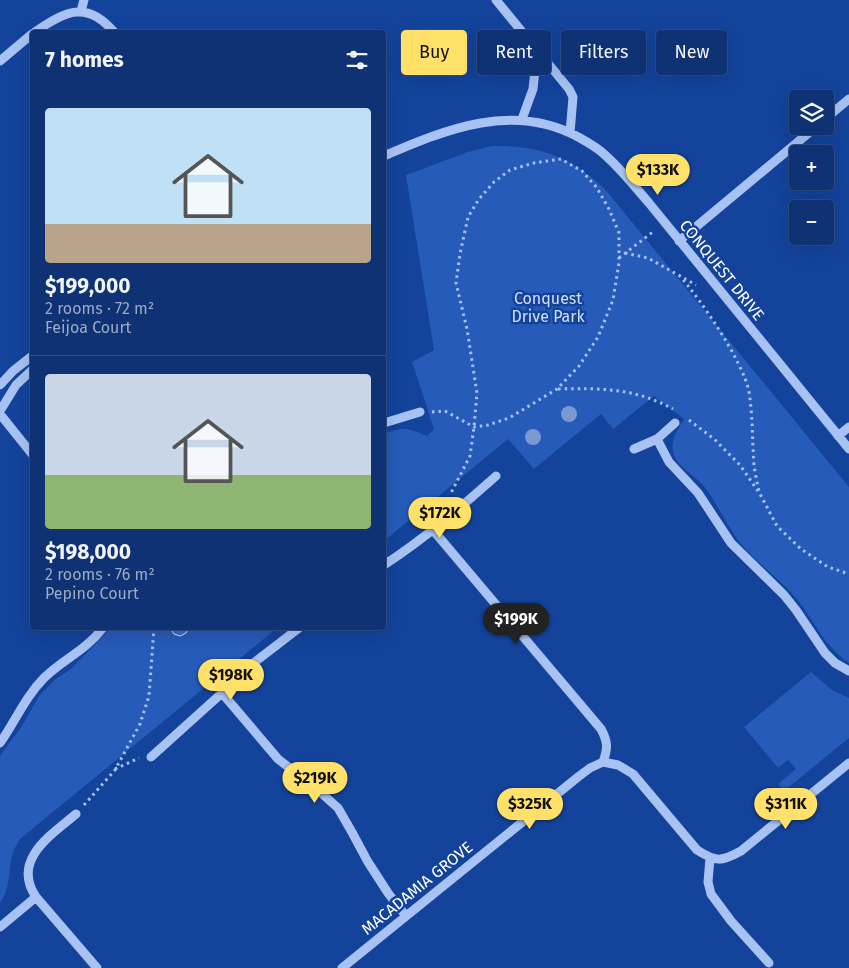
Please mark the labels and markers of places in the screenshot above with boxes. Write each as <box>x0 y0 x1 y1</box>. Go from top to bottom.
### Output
pin: $133K <box>623 154 693 196</box>
pin: $172K <box>405 496 475 539</box>
pin: $199K <box>481 602 551 645</box>
pin: $198K <box>196 658 266 701</box>
pin: $219K <box>280 762 350 804</box>
pin: $325K <box>495 788 565 830</box>
pin: $311K <box>751 788 821 830</box>

